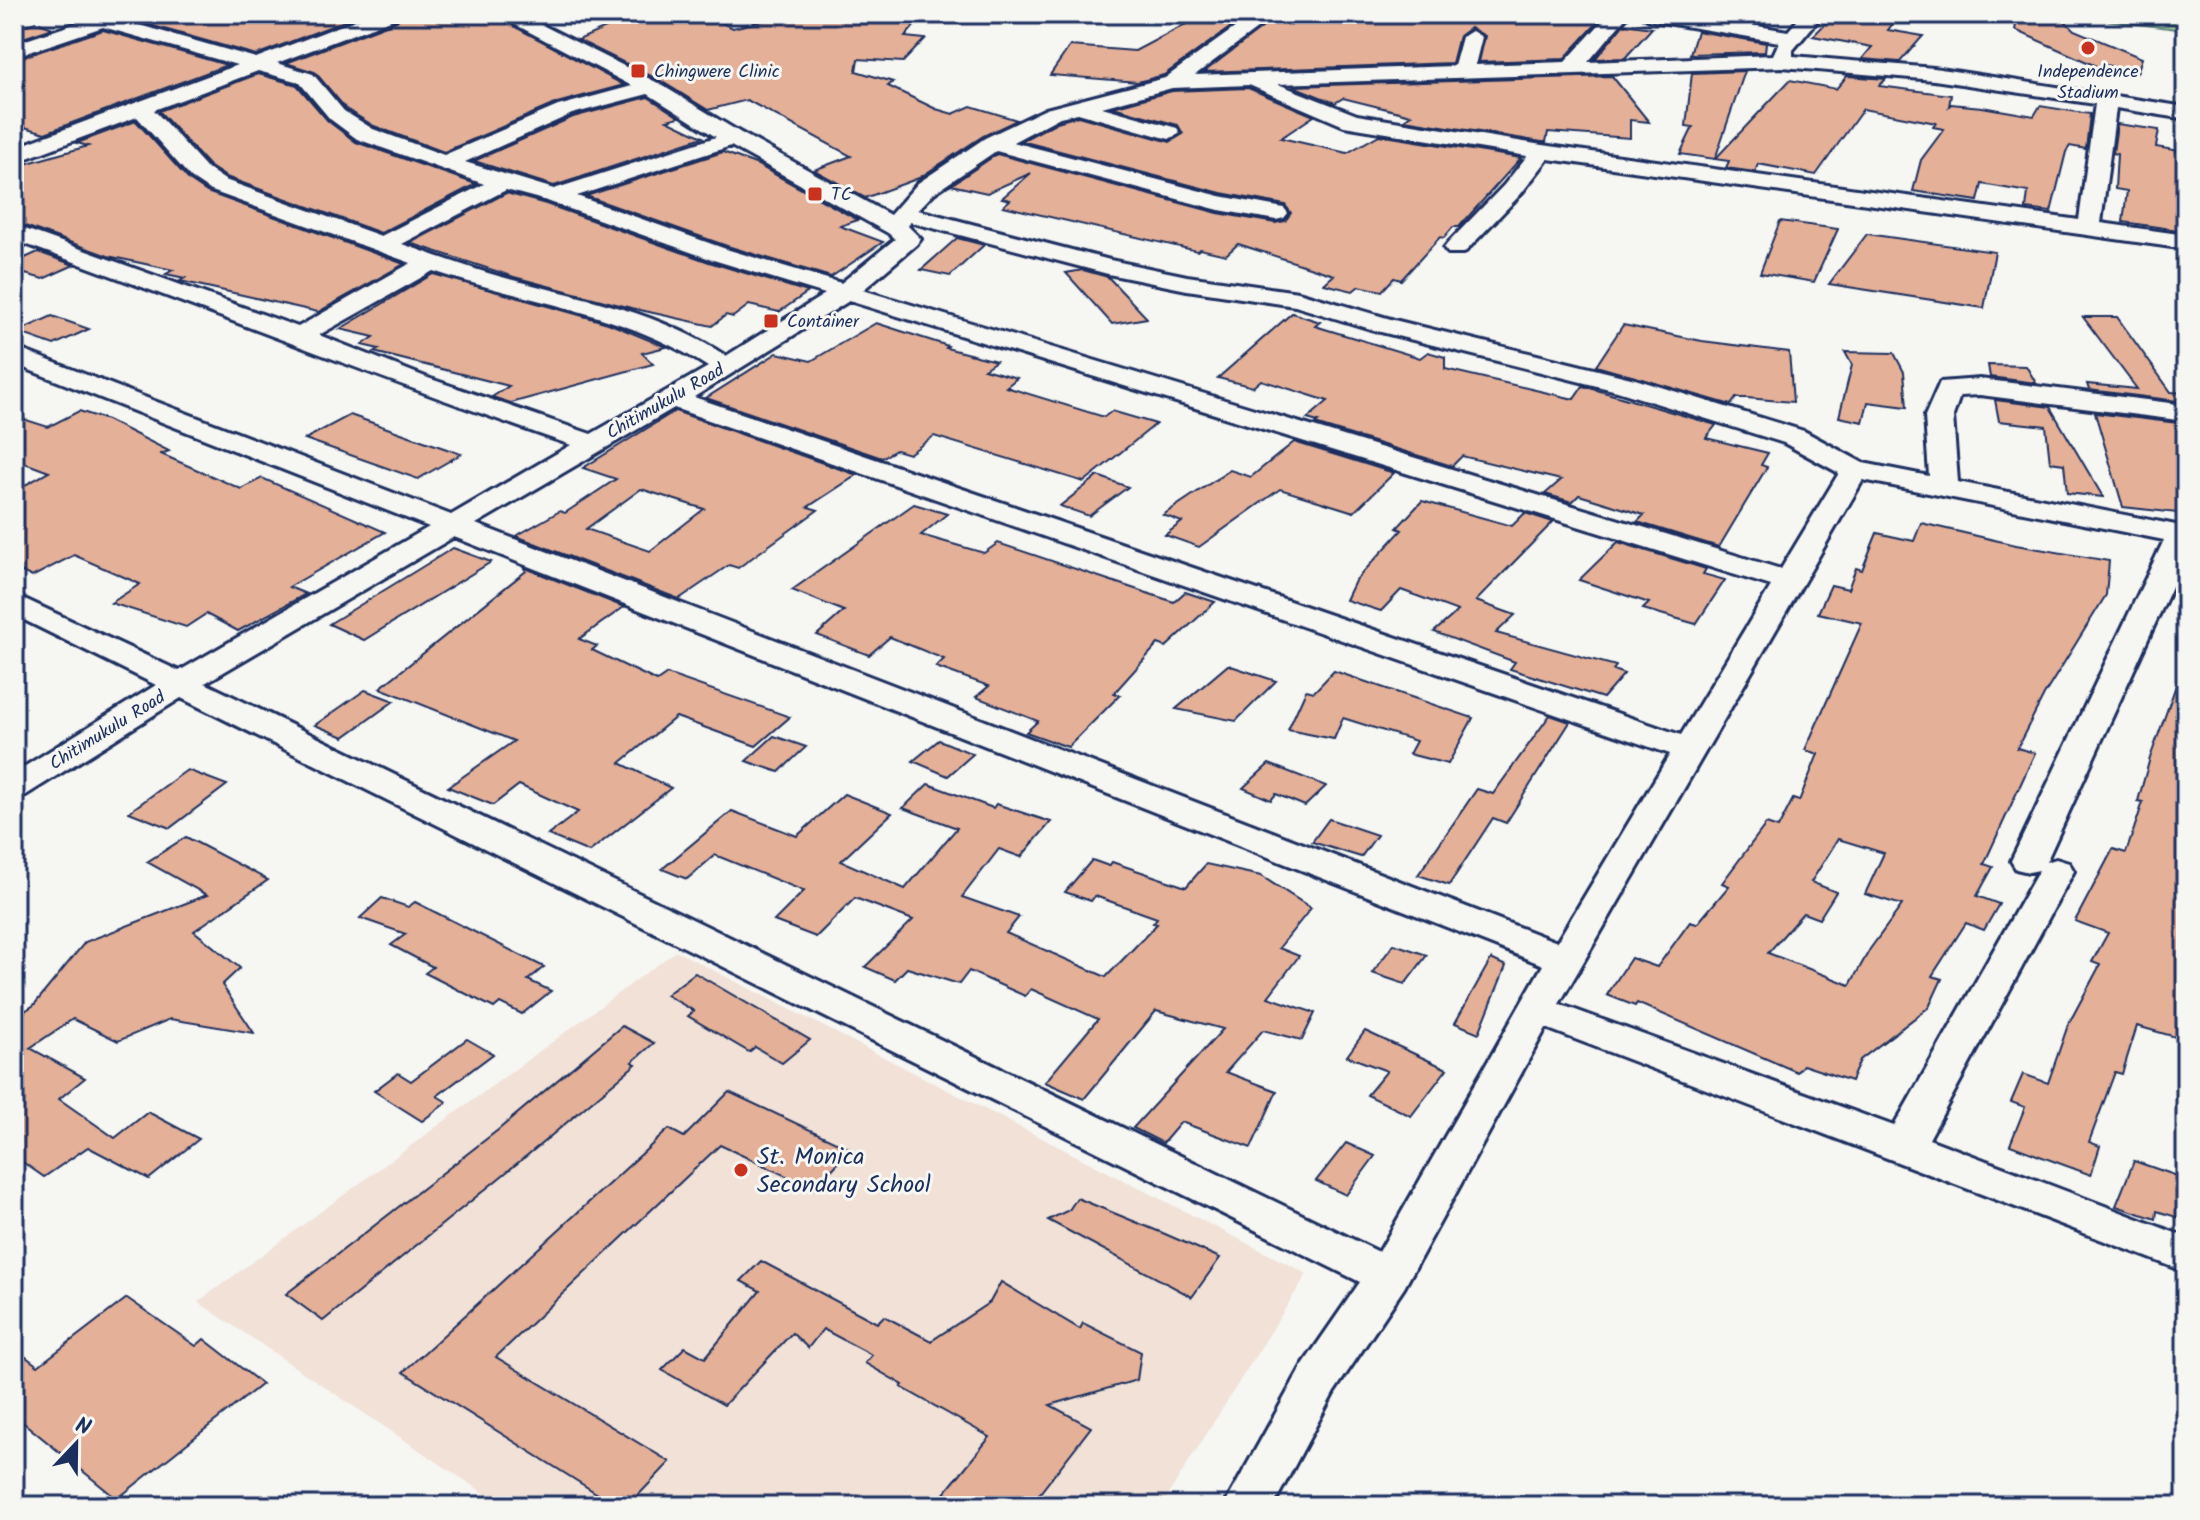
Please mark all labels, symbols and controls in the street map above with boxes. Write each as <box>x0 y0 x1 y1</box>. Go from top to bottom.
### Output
marker: Independence Stadium <box>2079 39 2097 57</box>
place label: Chingwere Clinic <box>654 58 780 87</box>
place label: Independence Stadium <box>2037 58 2139 108</box>
marker: Chingwere Clinic <box>629 62 647 80</box>
place label: TC <box>831 181 851 210</box>
marker: TC <box>806 185 824 203</box>
place label: Container <box>787 308 860 337</box>
marker: Container <box>762 312 780 330</box>
street label: Chitimukulu Road <box>601 356 731 448</box>
street label: Chitimukulu Road <box>44 683 172 779</box>
place label: St. Monica Secondary School <box>757 1138 931 1205</box>
marker: St. Monica Secondary School <box>732 1161 750 1179</box>
north arrow <box>36 1404 116 1484</box>
text: N <box>70 1409 96 1447</box>

